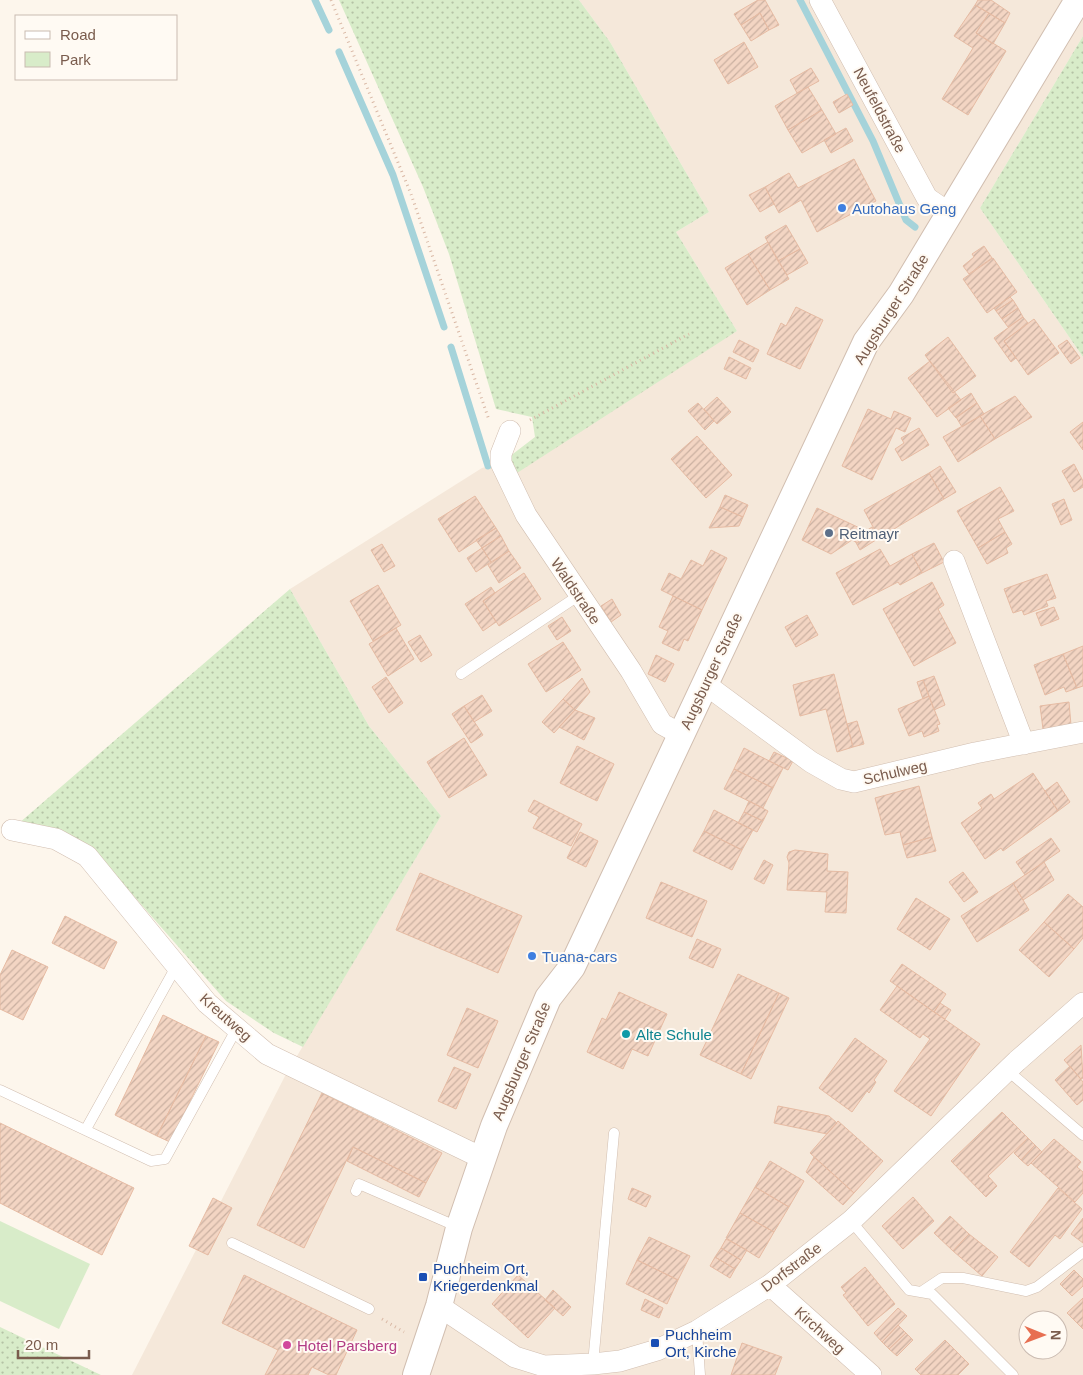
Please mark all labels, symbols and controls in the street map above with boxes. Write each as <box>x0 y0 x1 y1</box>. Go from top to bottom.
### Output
legend <box>15 15 178 80</box>
text: Road <box>60 26 96 43</box>
text: Park <box>60 51 91 68</box>
street label: Neufeldstraße <box>850 64 910 156</box>
place label: Autohaus Geng <box>852 200 956 217</box>
marker: Autohaus Geng <box>836 202 848 214</box>
street label: Augsburger Straße <box>850 251 932 367</box>
place label: Reitmayr <box>839 525 899 542</box>
marker: Reitmayr <box>823 527 835 539</box>
street label: Waldstraße <box>548 555 604 627</box>
street label: Augsburger Straße <box>677 610 745 732</box>
street label: Schulweg <box>861 756 929 788</box>
place label: Tuana-cars <box>542 948 617 965</box>
marker: Tuana-cars <box>526 950 538 962</box>
street label: Kreutweg <box>197 989 255 1045</box>
street label: Augsburger Straße <box>488 999 554 1123</box>
place label: Alte Schule <box>636 1026 712 1043</box>
marker: Alte Schule <box>620 1028 632 1040</box>
street label: Dorfstraße <box>758 1239 824 1295</box>
place label: Puchheim Ort, Kriegerdenkmal <box>433 1260 538 1294</box>
marker: Puchheim Ort, Kriegerdenkmal <box>417 1271 429 1283</box>
street label: Kirchweg <box>791 1303 849 1357</box>
north arrow <box>1018 1310 1068 1360</box>
place label: Puchheim Ort, Kirche <box>665 1326 737 1360</box>
scale bar <box>18 1328 89 1360</box>
text: N <box>1048 1330 1064 1340</box>
text: 20 m <box>25 1336 58 1353</box>
place label: Hotel Parsberg <box>297 1337 397 1354</box>
marker: Puchheim Ort, Kirche <box>649 1337 661 1349</box>
marker: Hotel Parsberg <box>281 1339 293 1351</box>

